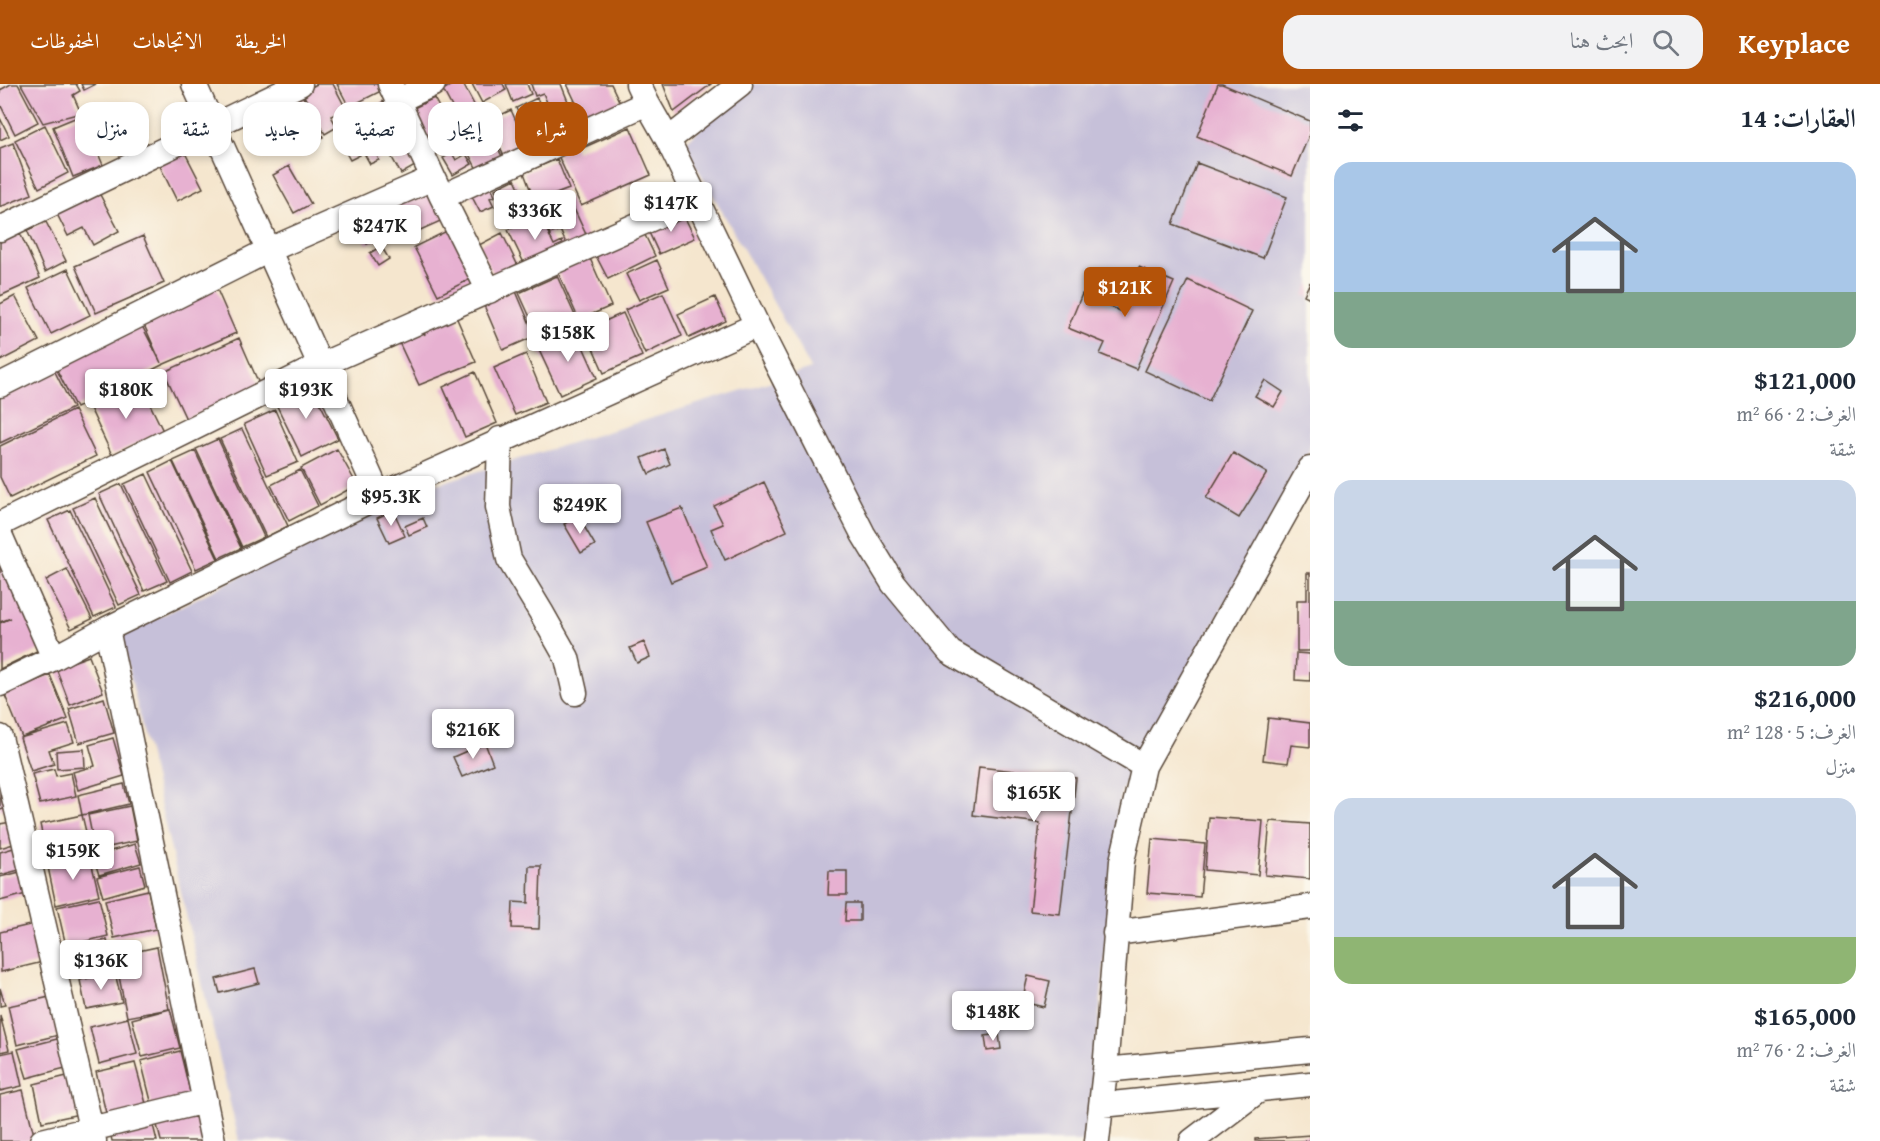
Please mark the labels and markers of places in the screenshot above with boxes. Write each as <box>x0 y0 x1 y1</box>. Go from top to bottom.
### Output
pin: $147K <box>629 182 713 233</box>
pin: $336K <box>493 190 577 241</box>
pin: $247K <box>338 205 422 256</box>
pin: $121K <box>1083 267 1167 318</box>
pin: $158K <box>526 312 610 363</box>
pin: $180K <box>84 369 168 420</box>
pin: $193K <box>264 369 348 420</box>
pin: $95.3K <box>342 476 440 527</box>
pin: $249K <box>538 484 622 535</box>
pin: $216K <box>431 709 515 760</box>
pin: $165K <box>992 772 1076 823</box>
pin: $159K <box>31 830 115 881</box>
pin: $136K <box>59 940 143 991</box>
pin: $148K <box>951 991 1035 1042</box>

